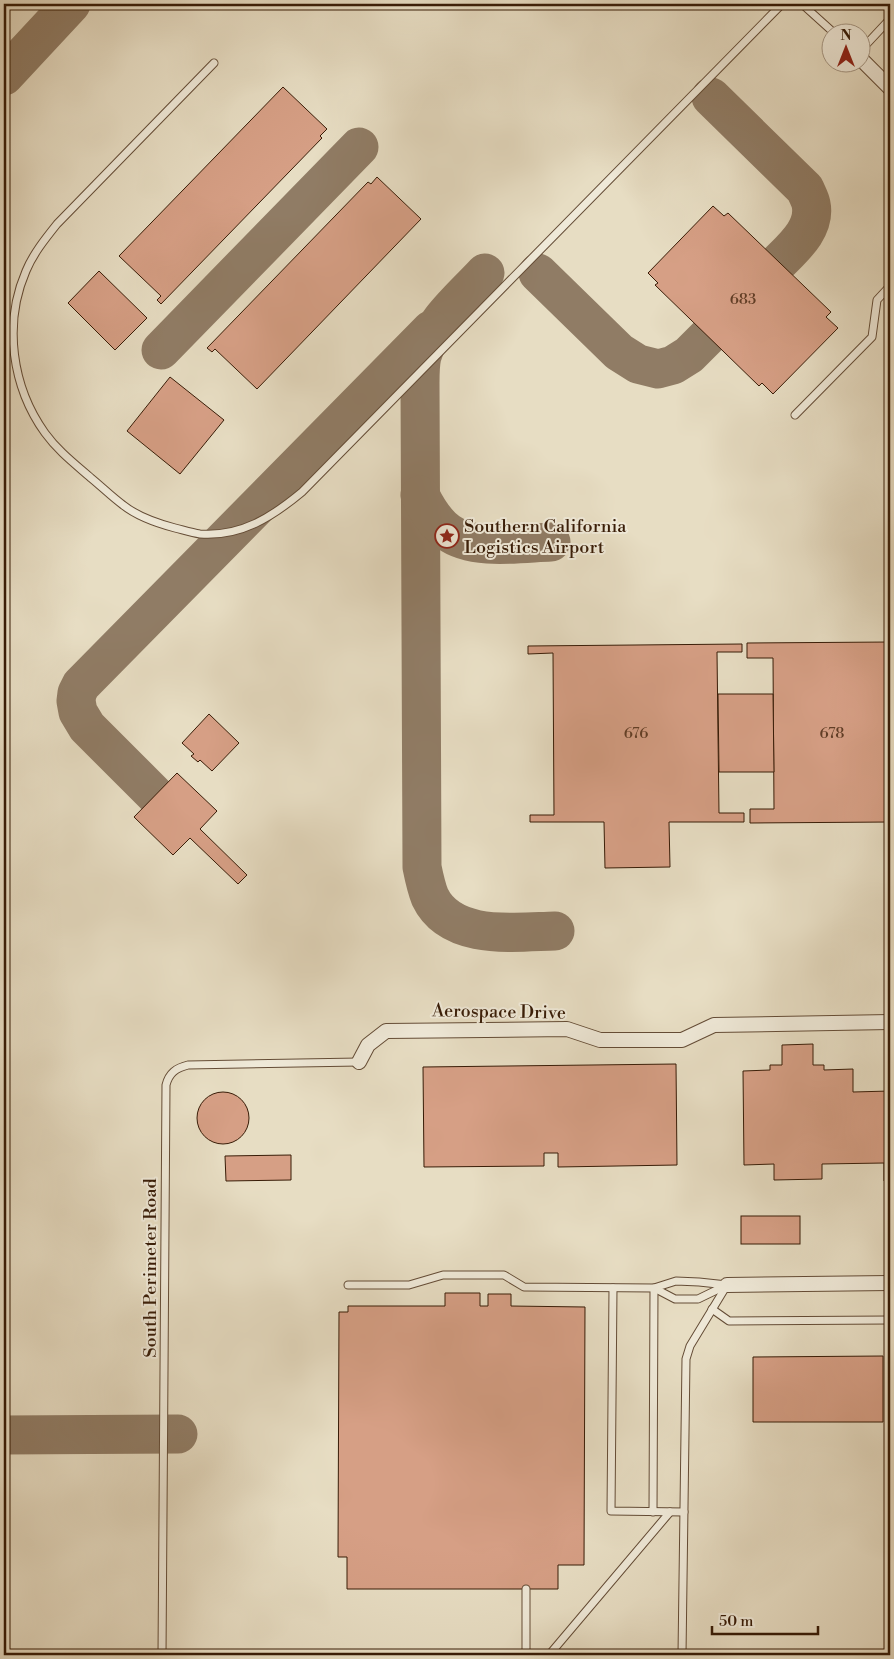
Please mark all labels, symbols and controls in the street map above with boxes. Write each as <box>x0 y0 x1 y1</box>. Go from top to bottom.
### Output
north arrow <box>822 22 872 72</box>
text: N <box>840 27 852 45</box>
house number: 683 <box>730 290 756 309</box>
place label: Southern California Logistics Airport <box>464 515 627 559</box>
place icon: Southern California Logistics Airport <box>434 523 460 549</box>
house number: 676 <box>624 724 648 743</box>
house number: 678 <box>820 724 844 743</box>
street label: Aerospace Drive <box>431 999 566 1025</box>
street label: South Perimeter Road <box>139 1177 162 1358</box>
scale bar <box>712 1604 818 1636</box>
text: 50 m <box>719 1612 753 1631</box>

